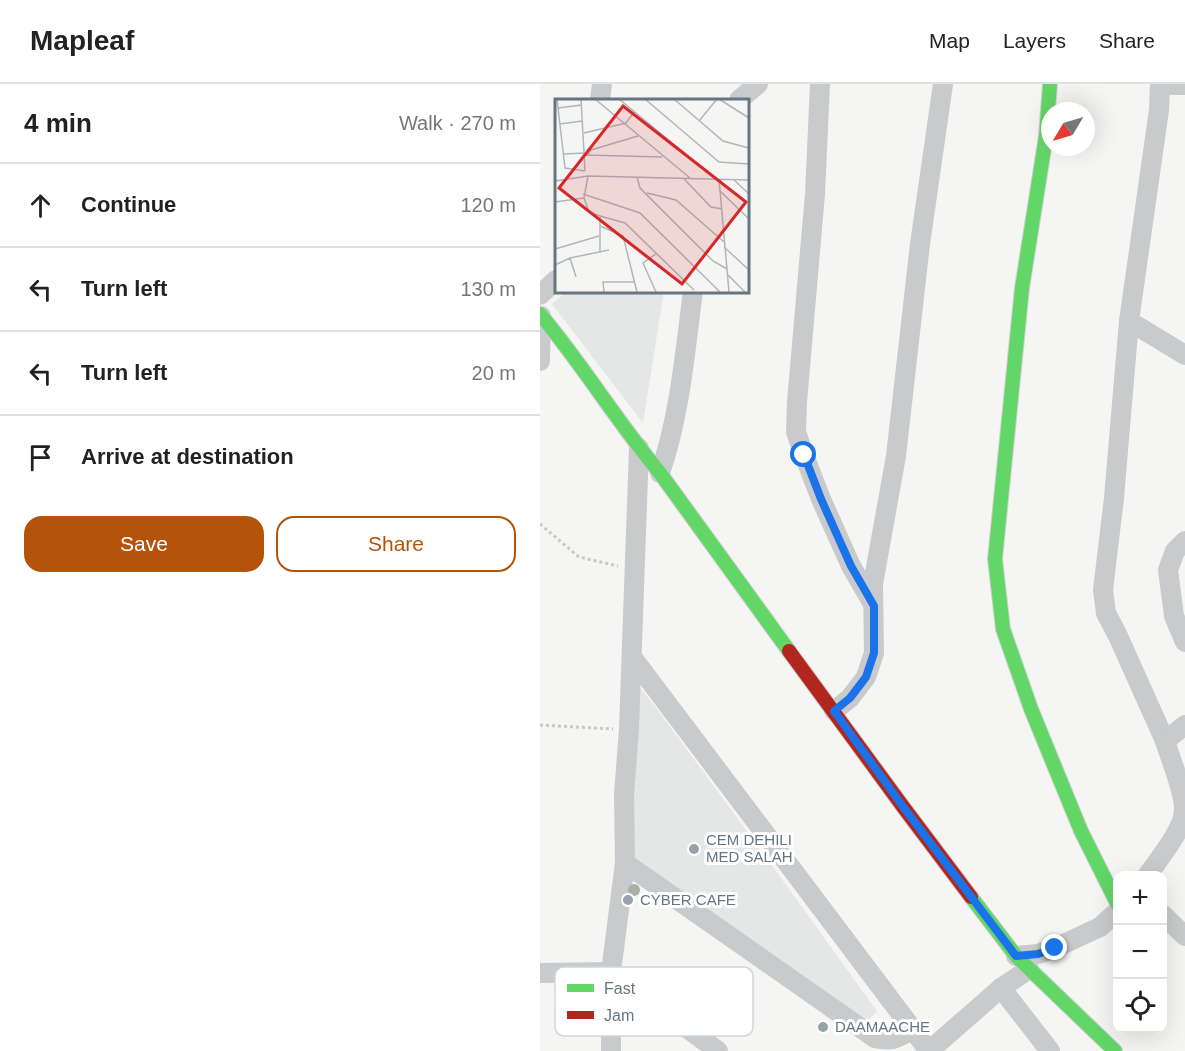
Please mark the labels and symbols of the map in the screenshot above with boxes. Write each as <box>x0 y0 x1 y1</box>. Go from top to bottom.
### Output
inset map <box>555 99 748 292</box>
north arrow <box>1041 102 1095 156</box>
route start <box>790 441 816 467</box>
place label: CEM DEHILI MED SALAH <box>706 831 793 865</box>
marker: CEM DEHILI MED SALAH <box>687 842 701 856</box>
place label: CYBER CAFE <box>640 891 736 908</box>
marker: CYBER CAFE <box>621 893 635 907</box>
route end <box>1041 934 1067 960</box>
legend <box>555 967 753 1036</box>
text: Fast <box>604 980 636 997</box>
text: Jam <box>604 1007 634 1024</box>
place label: DAAMAACHE <box>835 1018 930 1035</box>
marker: DAAMAACHE <box>816 1020 830 1034</box>

